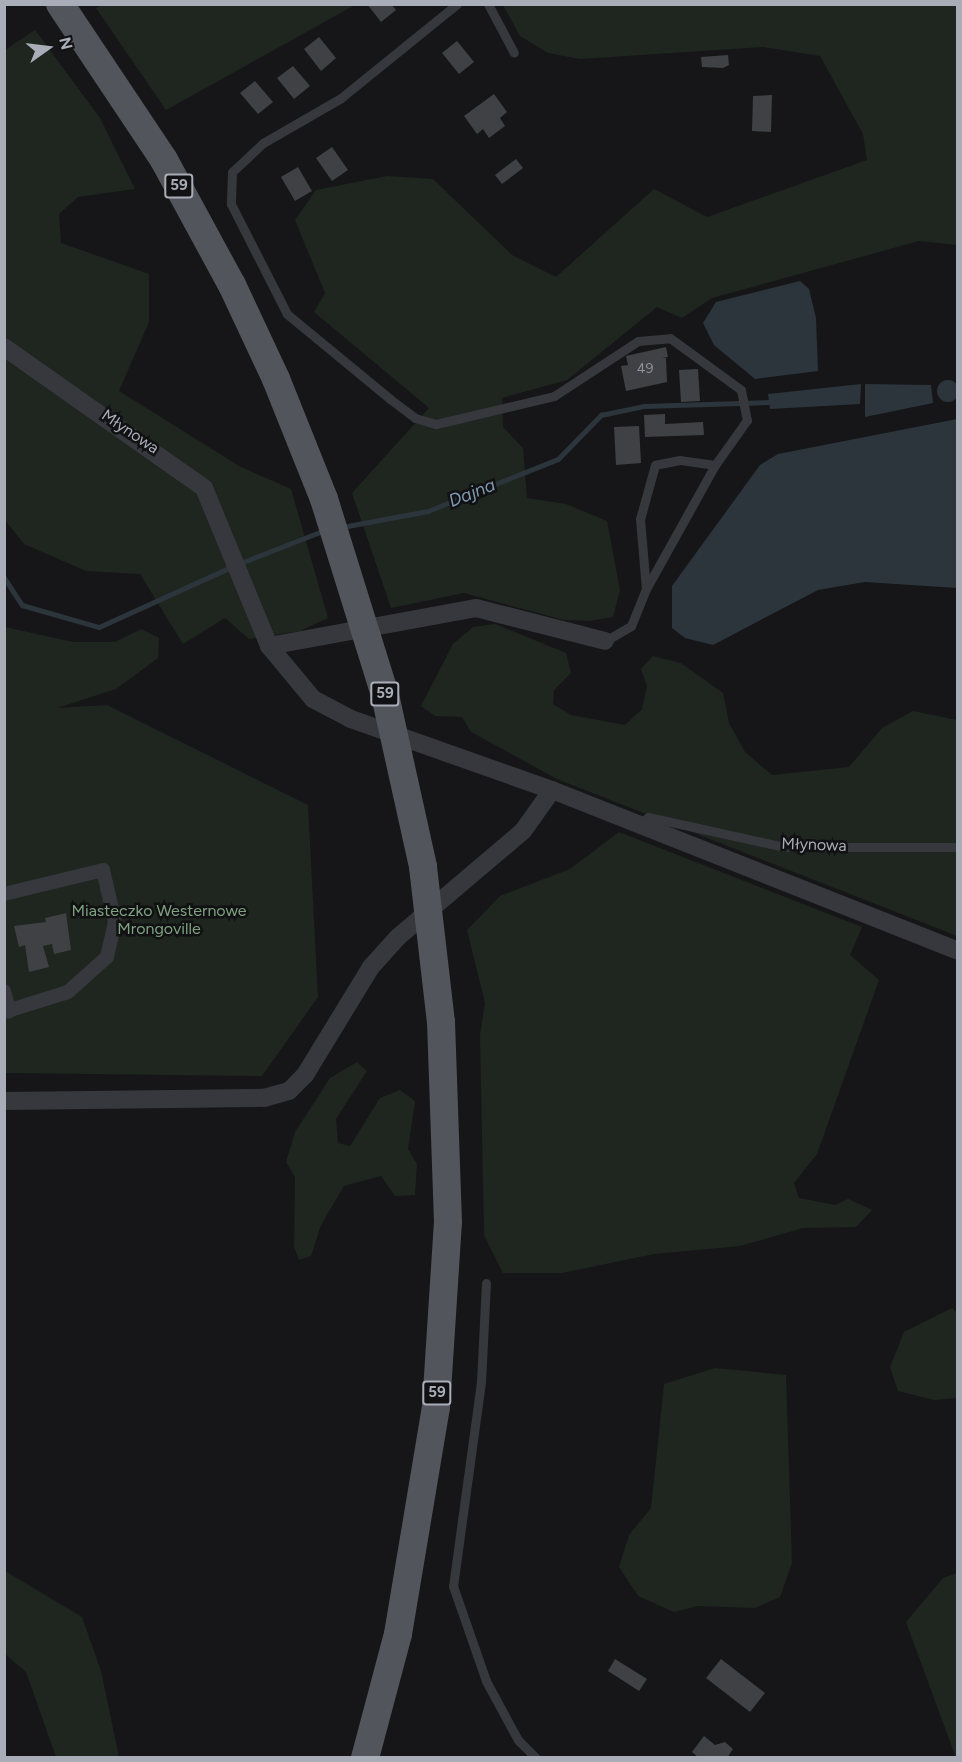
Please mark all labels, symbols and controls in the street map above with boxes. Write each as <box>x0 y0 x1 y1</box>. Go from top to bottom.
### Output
north arrow <box>18 18 78 78</box>
text: N <box>55 35 77 52</box>
road number: 59 <box>164 174 194 198</box>
house number: 49 <box>637 361 653 377</box>
street label: Młynowa <box>98 406 162 458</box>
water label: Dajna <box>446 474 498 512</box>
road number: 59 <box>370 682 400 706</box>
street label: Młynowa <box>781 834 847 856</box>
park label: Miasteczko Westernowe Mrongoville <box>71 901 247 939</box>
road number: 59 <box>422 1381 452 1405</box>

